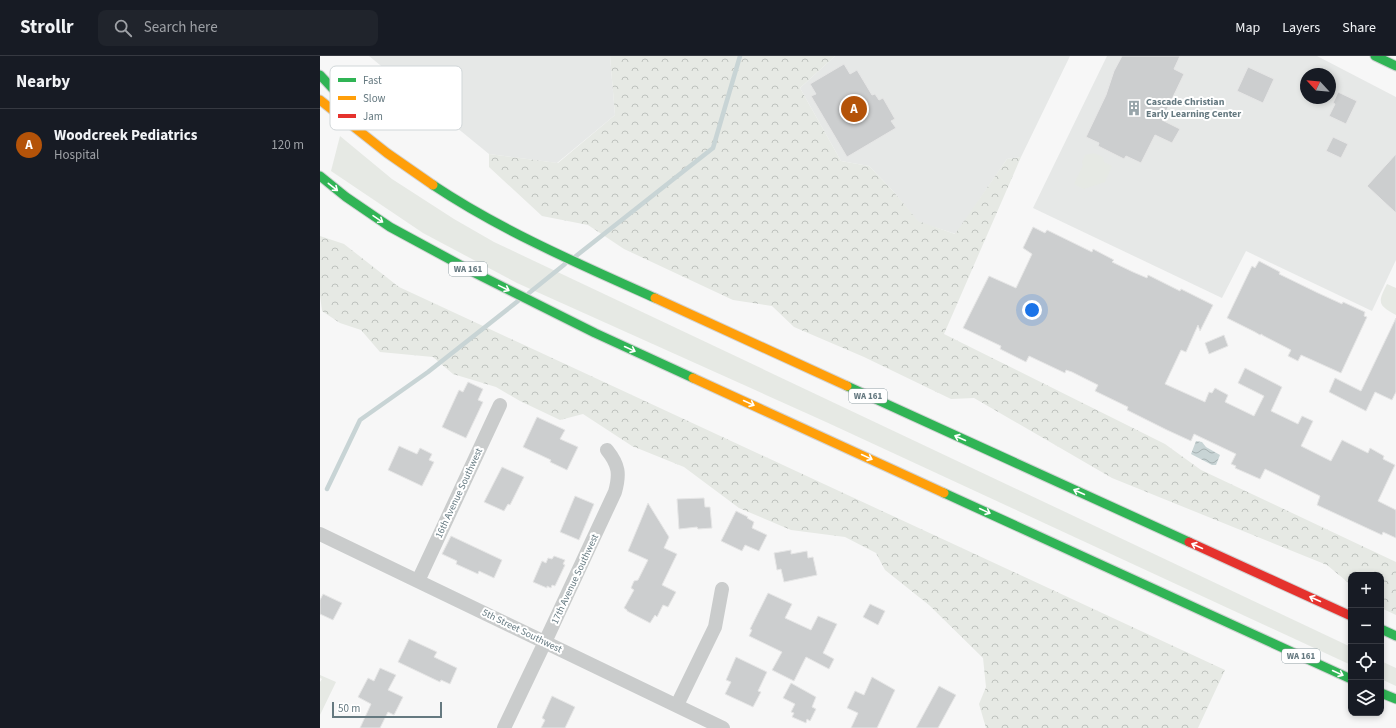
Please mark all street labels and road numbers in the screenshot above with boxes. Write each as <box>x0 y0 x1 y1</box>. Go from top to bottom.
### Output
road number: WA 161 <box>449 262 487 276</box>
road number: WA 161 <box>849 389 887 403</box>
street label: 16th Avenue Southwest <box>432 445 486 540</box>
street label: 17th Avenue Southwest <box>548 531 602 626</box>
street label: 5th Street Southwest <box>480 606 565 657</box>
road number: WA 161 <box>1282 649 1320 663</box>

